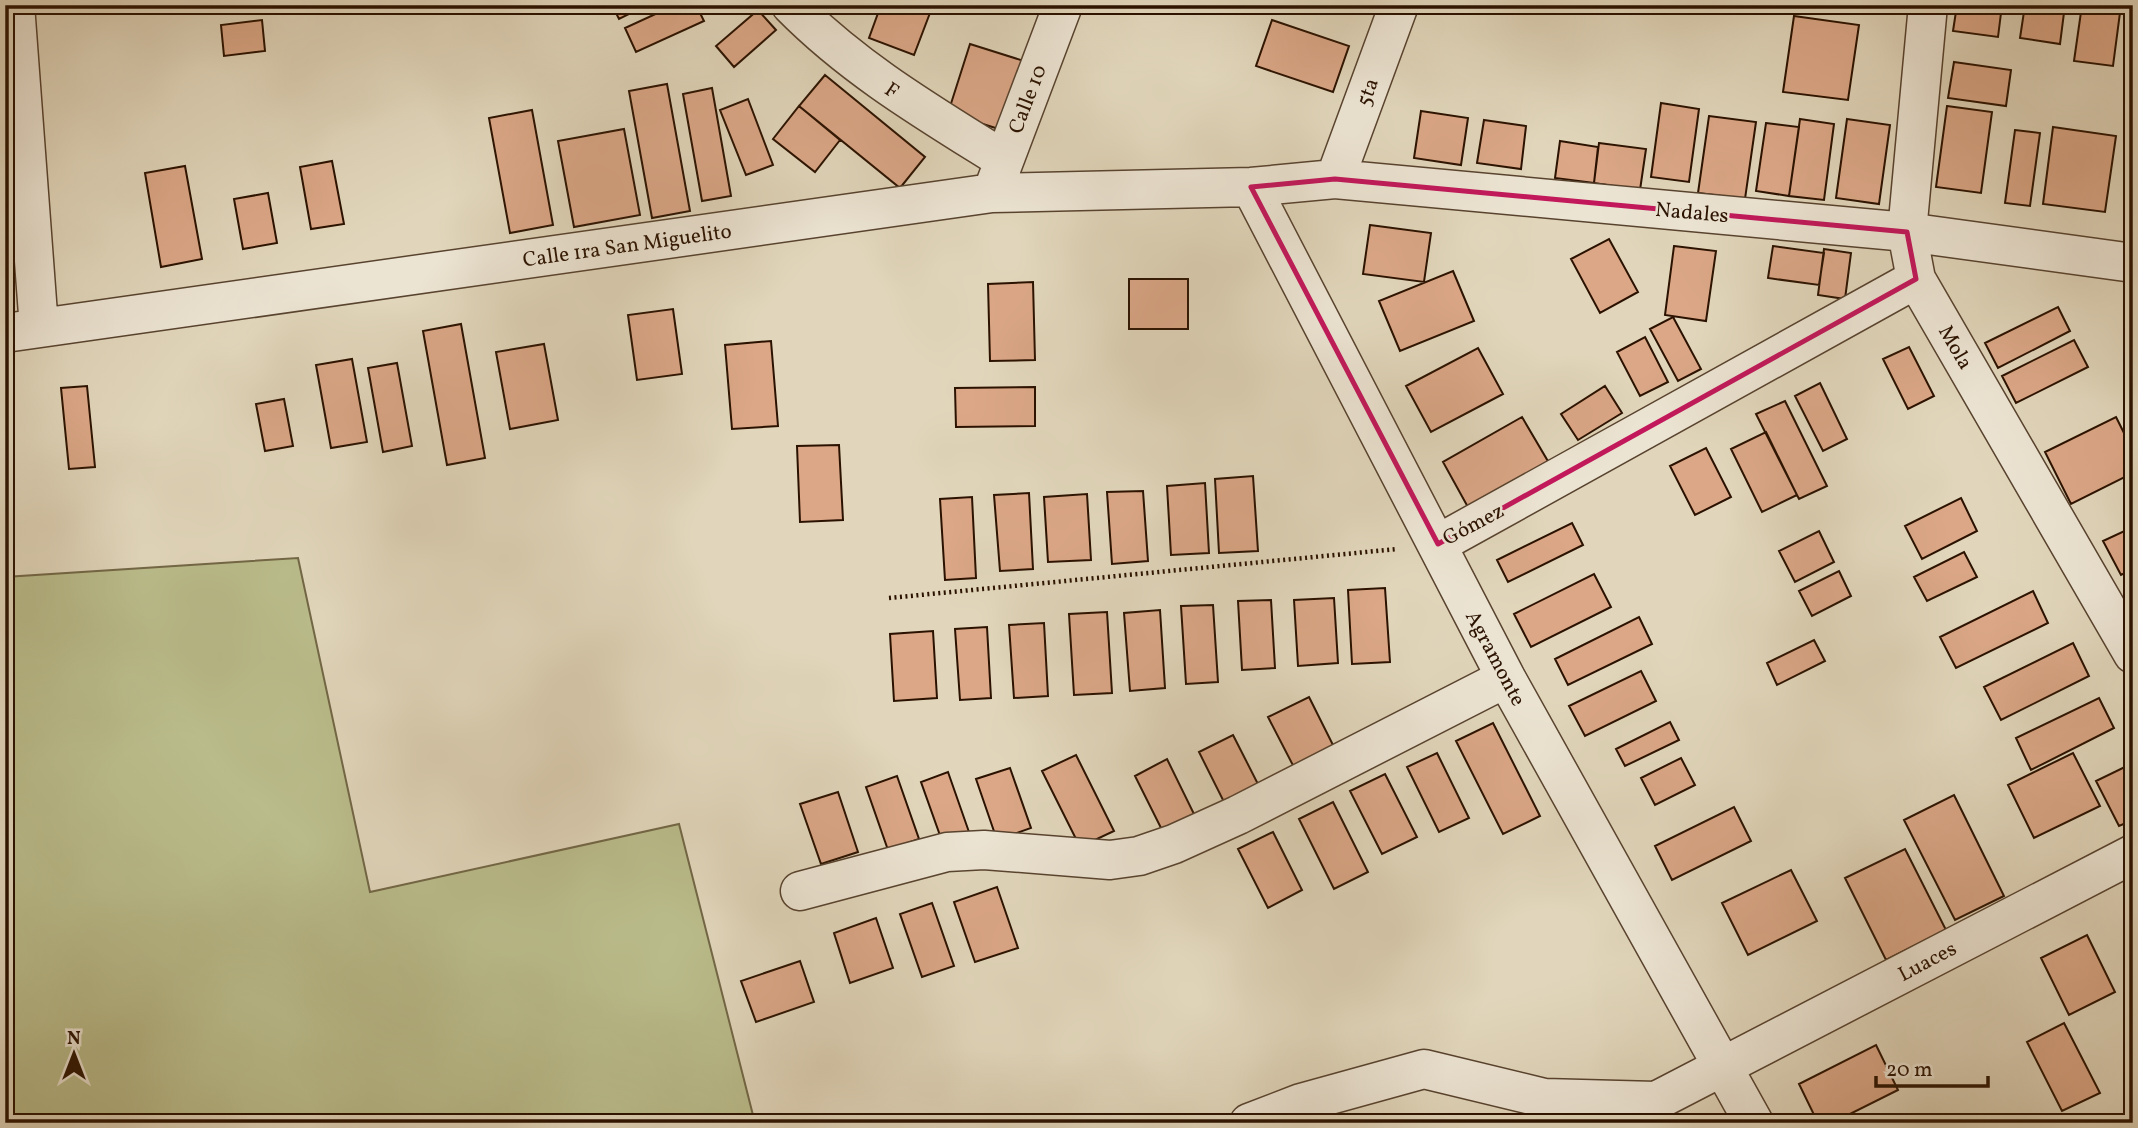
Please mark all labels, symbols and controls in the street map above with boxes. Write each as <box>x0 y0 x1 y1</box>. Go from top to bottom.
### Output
street label: Calle 10 <box>1002 61 1055 138</box>
street label: 5ta <box>1350 74 1387 111</box>
street label: F <box>878 76 904 107</box>
street label: Nadales <box>1654 196 1730 231</box>
street label: Calle 1ra San Miguelito <box>521 217 734 275</box>
street label: Mola <box>1930 320 1979 375</box>
street label: Gómez <box>1438 497 1509 554</box>
street label: Agramonte <box>1457 606 1532 712</box>
street label: Luaces <box>1893 935 1962 990</box>
north arrow <box>38 1020 108 1090</box>
text: N <box>67 1026 81 1052</box>
scale bar <box>1876 1044 1988 1088</box>
text: 20 m <box>1886 1056 1932 1085</box>

